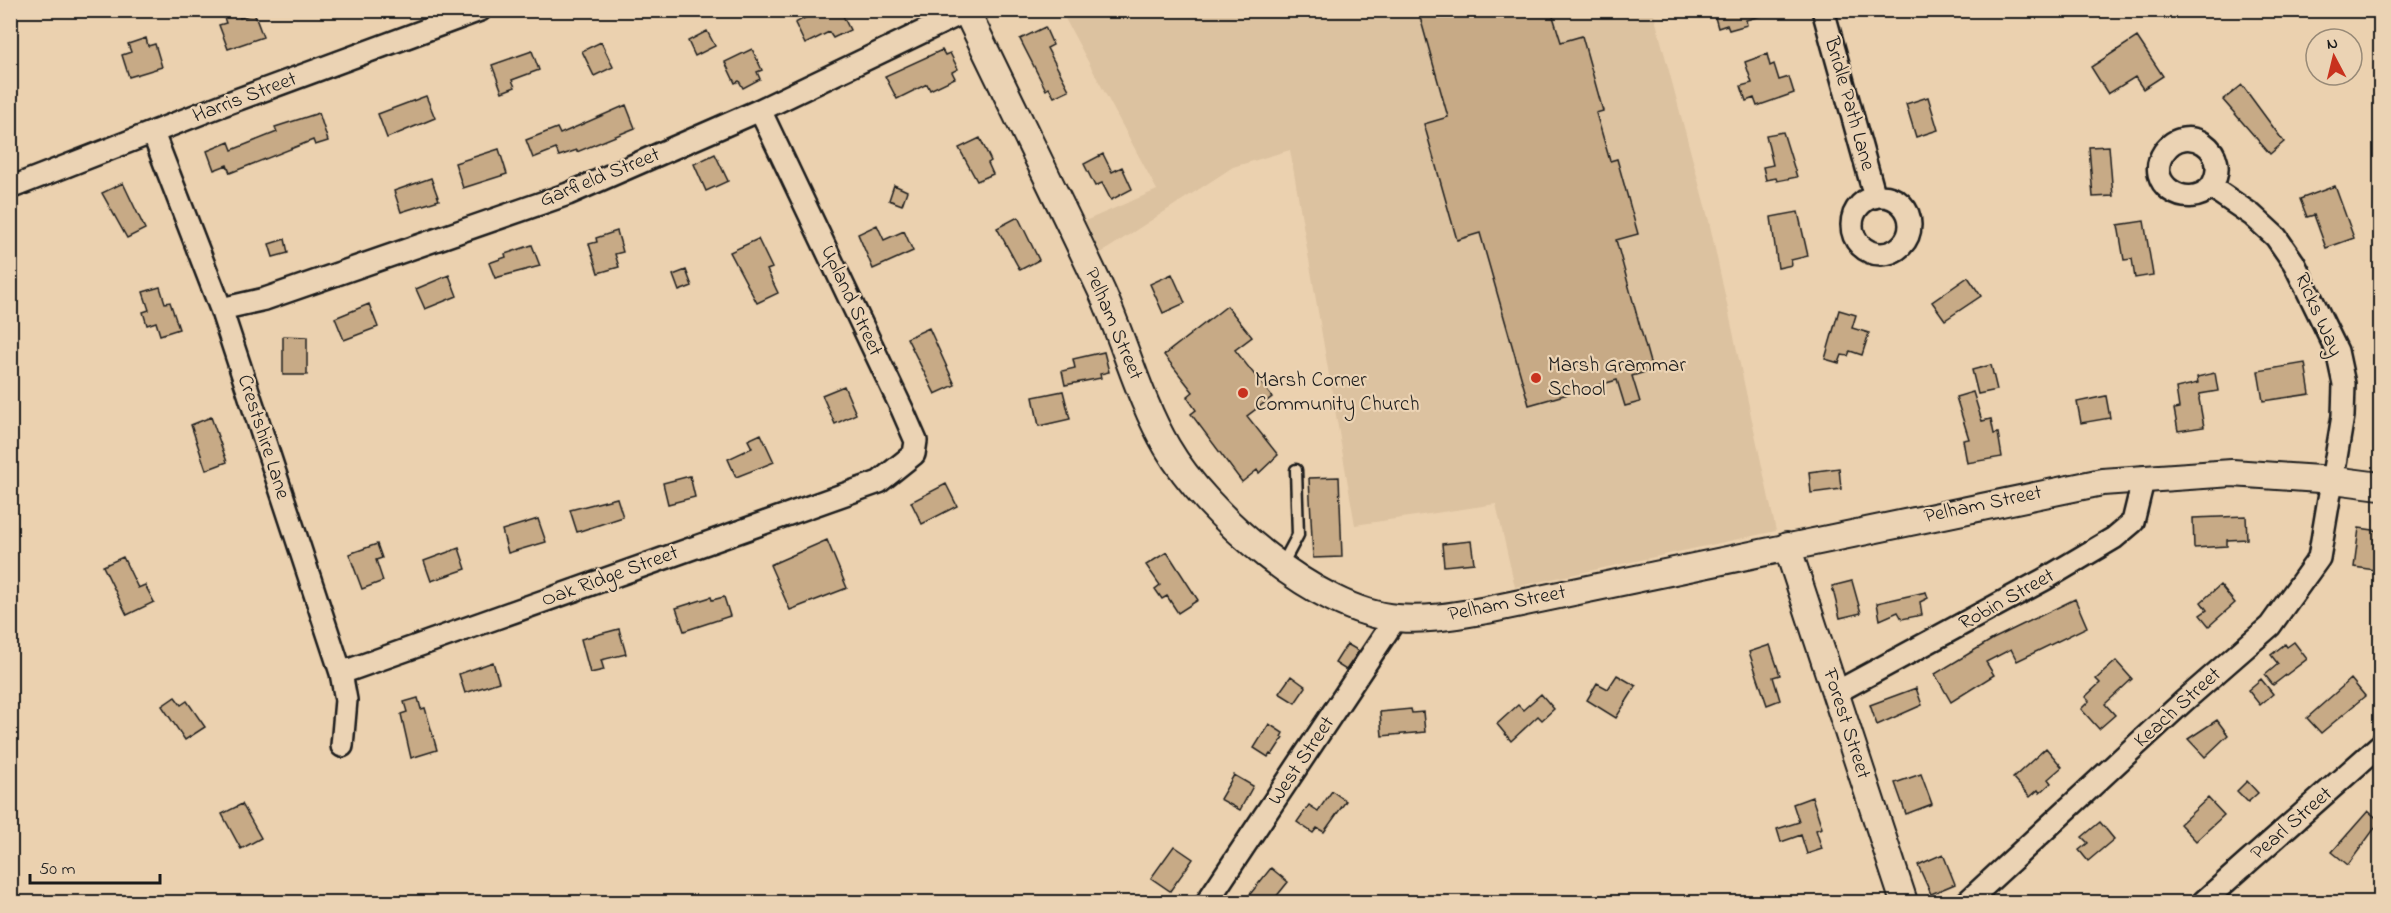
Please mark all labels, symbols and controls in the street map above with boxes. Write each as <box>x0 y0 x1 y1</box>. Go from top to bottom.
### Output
north arrow <box>2304 27 2364 87</box>
text: N <box>2326 32 2339 57</box>
street label: Bridle Path Lane <box>1815 33 1883 175</box>
street label: Harris Street <box>189 64 301 132</box>
street label: Garfield Street <box>535 140 665 216</box>
street label: Upland Street <box>812 241 890 361</box>
street label: Pelham Street <box>1076 263 1150 385</box>
street label: Ricks Way <box>2284 268 2350 363</box>
place label: Marsh Grammar School <box>1548 351 1686 405</box>
place label: Marsh Corner Community Church <box>1255 366 1419 422</box>
street label: Crestshire Lane <box>229 371 297 504</box>
marker: Marsh Grammar School <box>1529 371 1543 385</box>
marker: Marsh Corner Community Church <box>1236 386 1250 400</box>
street label: Pelham Street <box>1921 478 2045 532</box>
street label: Oak Ridge Street <box>537 538 683 618</box>
street label: Robin Street <box>1954 561 2060 639</box>
street label: Pelham Street <box>1445 578 1569 630</box>
street label: Keach Street <box>2128 661 2228 755</box>
street label: Forest Street <box>1814 664 1878 783</box>
street label: West Street <box>1261 710 1343 812</box>
street label: Pearl Street <box>2244 780 2340 868</box>
scale bar <box>30 847 160 885</box>
text: 50 m <box>39 857 76 883</box>

